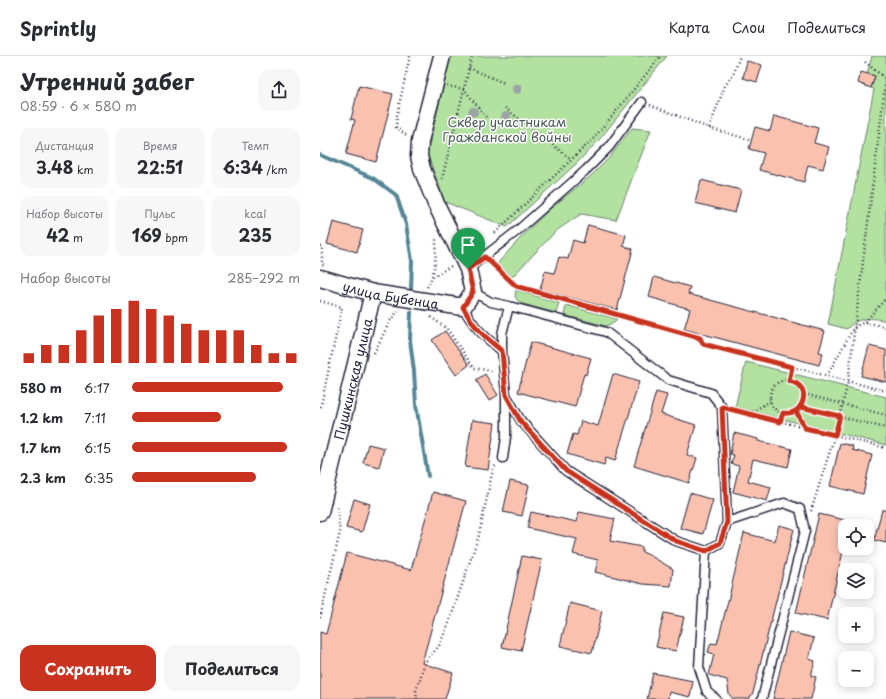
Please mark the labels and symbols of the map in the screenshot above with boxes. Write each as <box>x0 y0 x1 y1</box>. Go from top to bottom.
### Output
park label: Сквер участникам Гражданской войны <box>442 112 572 146</box>
pin <box>451 228 485 269</box>
street label: улица Бубенца <box>341 276 440 313</box>
street label: Пушкинская улица <box>328 315 376 442</box>

